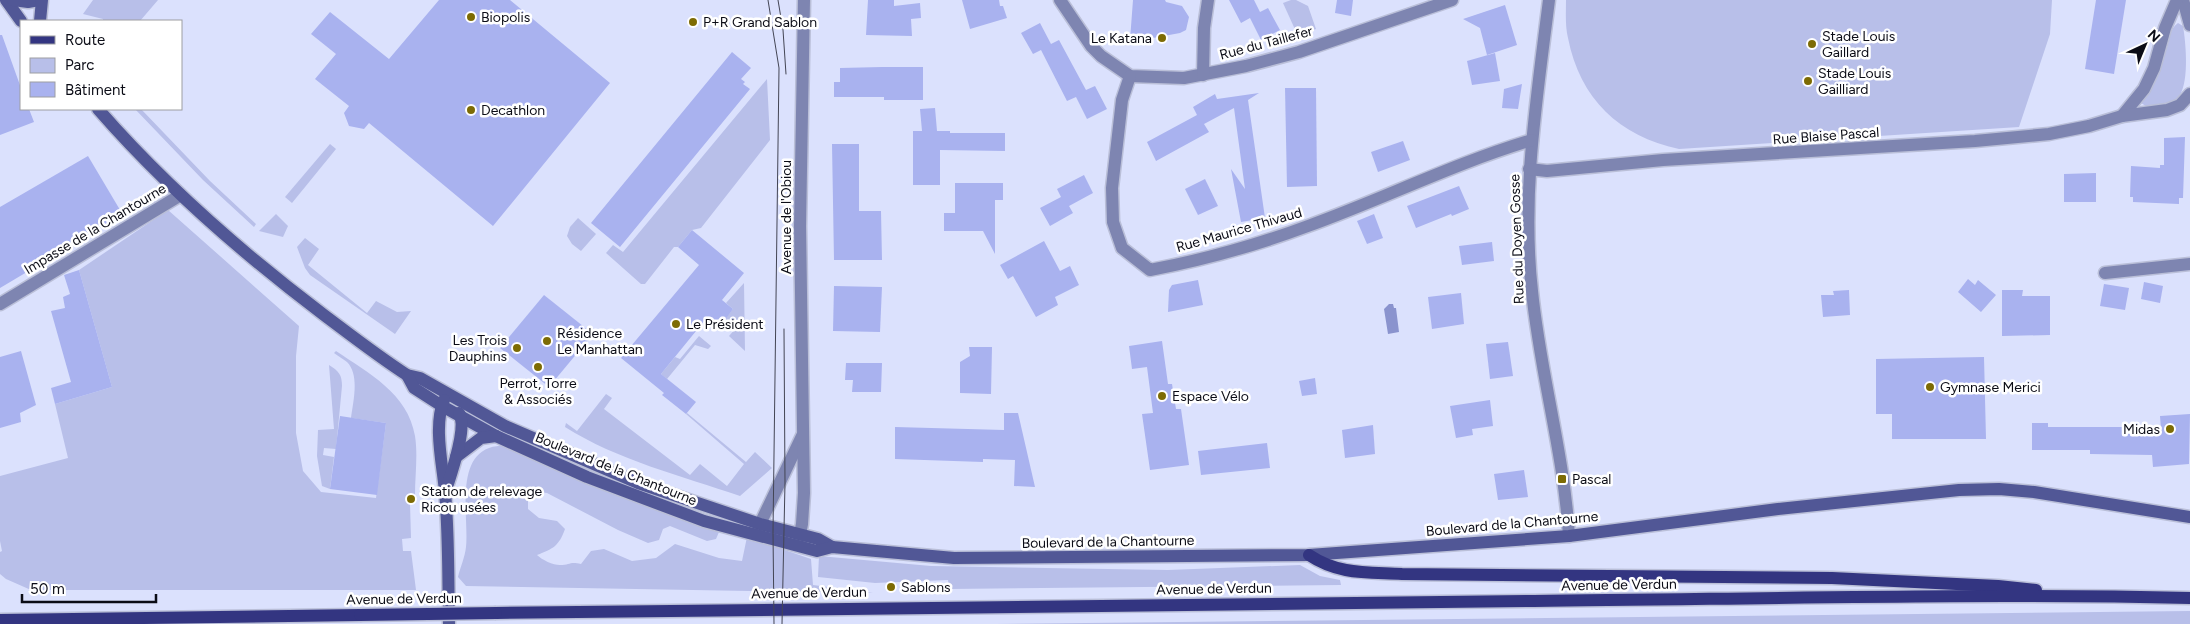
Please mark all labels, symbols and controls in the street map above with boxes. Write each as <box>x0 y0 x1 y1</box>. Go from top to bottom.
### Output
place label: Biopolis <box>481 9 530 26</box>
marker: Biopolis <box>465 11 477 23</box>
place label: P+R Grand Sablon <box>703 14 817 31</box>
marker: P+R Grand Sablon <box>687 16 699 28</box>
legend <box>20 20 182 110</box>
north arrow <box>2120 20 2170 70</box>
street label: Rue du Taillefer <box>1218 22 1315 64</box>
text: N <box>2144 26 2163 46</box>
place label: Stade Louis Gaillard <box>1822 28 1895 61</box>
place label: Le Katana <box>1091 30 1152 47</box>
text: Route <box>65 31 105 49</box>
marker: Le Katana <box>1156 32 1168 44</box>
marker: Stade Louis Gaillard <box>1806 38 1818 50</box>
text: Parc <box>65 56 94 74</box>
place label: Stade Louis Gailliard <box>1818 65 1891 98</box>
marker: Stade Louis Gailliard <box>1802 75 1814 87</box>
text: Bâtiment <box>65 81 126 99</box>
place label: Decathlon <box>481 102 545 119</box>
marker: Decathlon <box>465 104 477 116</box>
street label: Rue Blaise Pascal <box>1772 124 1880 148</box>
street label: Avenue de l'Obiou <box>778 160 795 274</box>
street label: Rue du Doyen Gosse <box>1506 173 1528 304</box>
street label: Impasse de la Chantourne <box>21 180 169 278</box>
street label: Rue Maurice Thivaud <box>1174 204 1304 256</box>
place label: Le Président <box>686 316 764 333</box>
marker: Le Président <box>670 318 682 330</box>
place label: Résidence Le Manhattan <box>557 325 643 358</box>
place label: Les Trois Dauphins <box>449 332 507 365</box>
marker: Résidence Le Manhattan <box>541 335 553 347</box>
marker: Les Trois Dauphins <box>511 342 523 354</box>
marker: Perrot, Torre & Associés <box>532 361 544 373</box>
place label: Perrot, Torre & Associés <box>499 375 577 408</box>
place label: Gymnase Merici <box>1940 379 2041 396</box>
marker: Gymnase Merici <box>1924 381 1936 393</box>
place label: Espace Vélo <box>1172 388 1249 405</box>
marker: Espace Vélo <box>1156 390 1168 402</box>
place label: Midas <box>2123 421 2160 438</box>
marker: Midas <box>2164 423 2176 435</box>
street label: Boulevard de la Chantourne <box>533 429 700 509</box>
place label: Pascal <box>1572 471 1611 488</box>
marker: Pascal <box>1556 473 1568 485</box>
place label: Station de relevage Ricou usées <box>421 483 543 516</box>
marker: Station de relevage Ricou usées <box>405 493 417 505</box>
street label: Boulevard de la Chantourne <box>1425 508 1599 540</box>
street label: Boulevard de la Chantourne <box>1021 532 1195 552</box>
scale bar <box>22 572 156 604</box>
street label: Avenue de Verdun <box>1561 575 1677 595</box>
place label: Sablons <box>901 579 950 596</box>
street label: Avenue de Verdun <box>1156 579 1272 599</box>
text: 50 m <box>30 580 65 598</box>
marker: Sablons <box>885 581 897 593</box>
street label: Avenue de Verdun <box>751 583 867 603</box>
street label: Avenue de Verdun <box>346 589 462 609</box>

